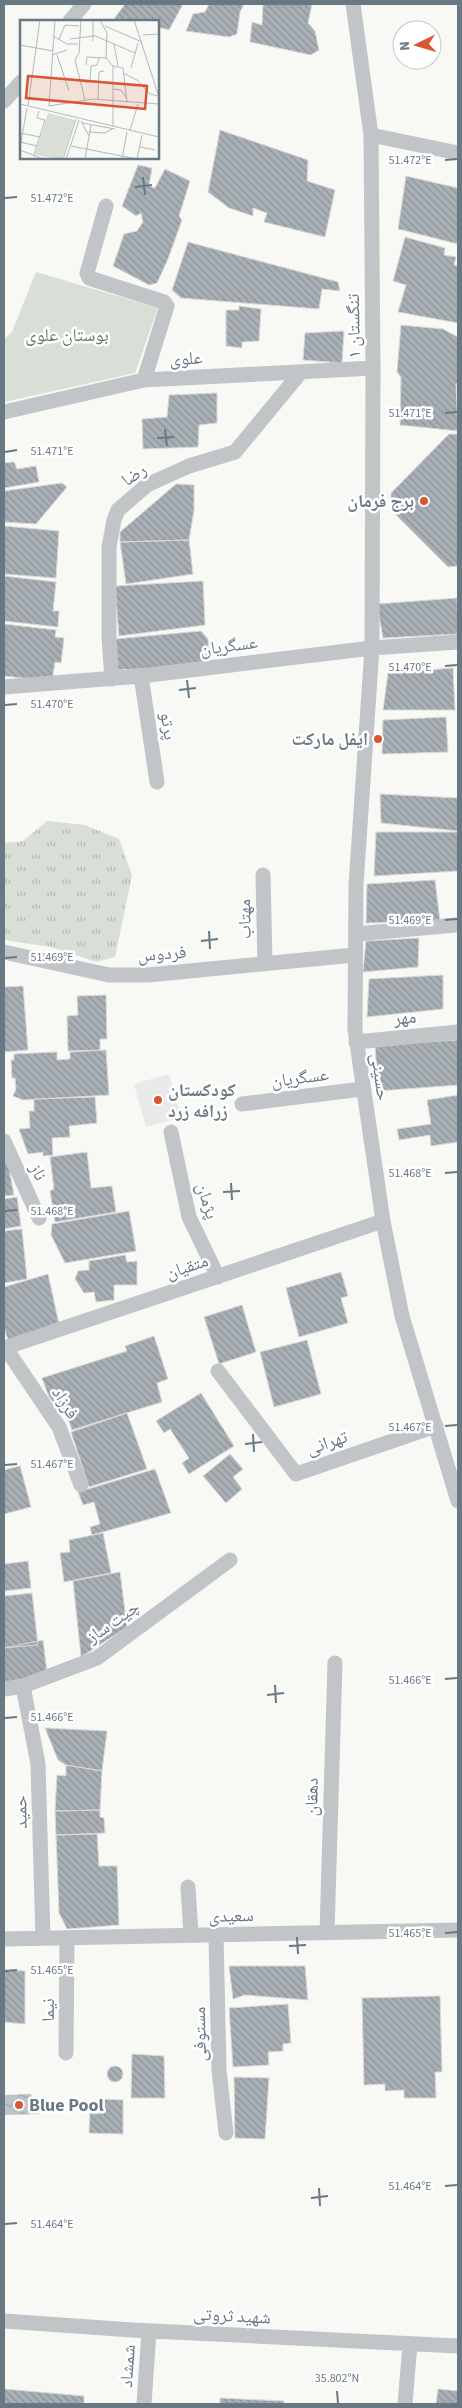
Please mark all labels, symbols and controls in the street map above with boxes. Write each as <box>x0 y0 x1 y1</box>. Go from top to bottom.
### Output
inset map <box>20 20 159 159</box>
north arrow <box>392 20 442 70</box>
text: N <box>395 41 415 52</box>
text: 51.472°E <box>388 152 432 169</box>
text: 51.472°E <box>30 190 74 207</box>
street label: تنگستان ۱ <box>341 293 367 359</box>
park label: بوستان علوی <box>25 323 109 348</box>
street label: علوی <box>169 346 203 372</box>
text: 51.471°E <box>388 405 432 422</box>
text: 51.471°E <box>30 443 74 460</box>
street label: رضا <box>116 457 152 493</box>
place label: برج فرمان <box>347 489 414 514</box>
marker: برج فرمان <box>418 495 430 507</box>
street label: عسگریان <box>199 630 259 662</box>
text: 51.470°E <box>388 659 432 676</box>
text: 51.470°E <box>30 696 74 713</box>
street label: پرتو <box>153 710 183 742</box>
place label: ایفل مارکت <box>291 727 368 752</box>
marker: ایفل مارکت <box>372 733 384 745</box>
street label: مهتاب <box>232 899 258 939</box>
text: 51.469°E <box>388 912 432 929</box>
street label: فردوس <box>137 940 187 968</box>
text: 51.469°E <box>30 949 74 966</box>
street label: مهر <box>392 1005 417 1032</box>
street label: حسینی <box>364 1052 396 1102</box>
street label: عسگریان <box>270 1062 330 1094</box>
place label: کودکستان زرافه زرد <box>168 1078 236 1124</box>
marker: کودکستان زرافه زرد <box>152 1094 164 1106</box>
street label: ناز <box>23 1158 53 1185</box>
text: 51.468°E <box>388 1165 432 1182</box>
street label: پژمان <box>190 1180 224 1222</box>
text: 51.468°E <box>30 1203 74 1220</box>
street label: متقیان <box>163 1248 211 1286</box>
street label: فرزاد <box>46 1382 84 1424</box>
text: 51.467°E <box>388 1419 432 1436</box>
street label: تهرانی <box>303 1424 351 1462</box>
text: 51.467°E <box>30 1456 74 1473</box>
street label: چیت ساز <box>81 1595 145 1650</box>
text: 51.466°E <box>388 1672 432 1689</box>
text: 51.466°E <box>30 1709 74 1726</box>
street label: دهقان <box>299 1777 325 1817</box>
street label: حمید <box>8 1795 34 1829</box>
street label: سعیدی <box>208 1903 254 1929</box>
text: 51.465°E <box>388 1925 432 1942</box>
text: 51.465°E <box>30 1962 74 1979</box>
street label: نیما <box>36 1998 61 2022</box>
street label: مستوفی <box>187 2006 213 2062</box>
place label: Blue Pool <box>29 2093 104 2118</box>
marker: Blue Pool <box>13 2099 25 2111</box>
text: 51.464°E <box>388 2178 432 2195</box>
text: 51.464°E <box>30 2216 74 2233</box>
street label: شهید ثروتی <box>193 2301 271 2331</box>
street label: شمشاد <box>114 2344 142 2388</box>
text: 35.802°N <box>315 2370 359 2387</box>

